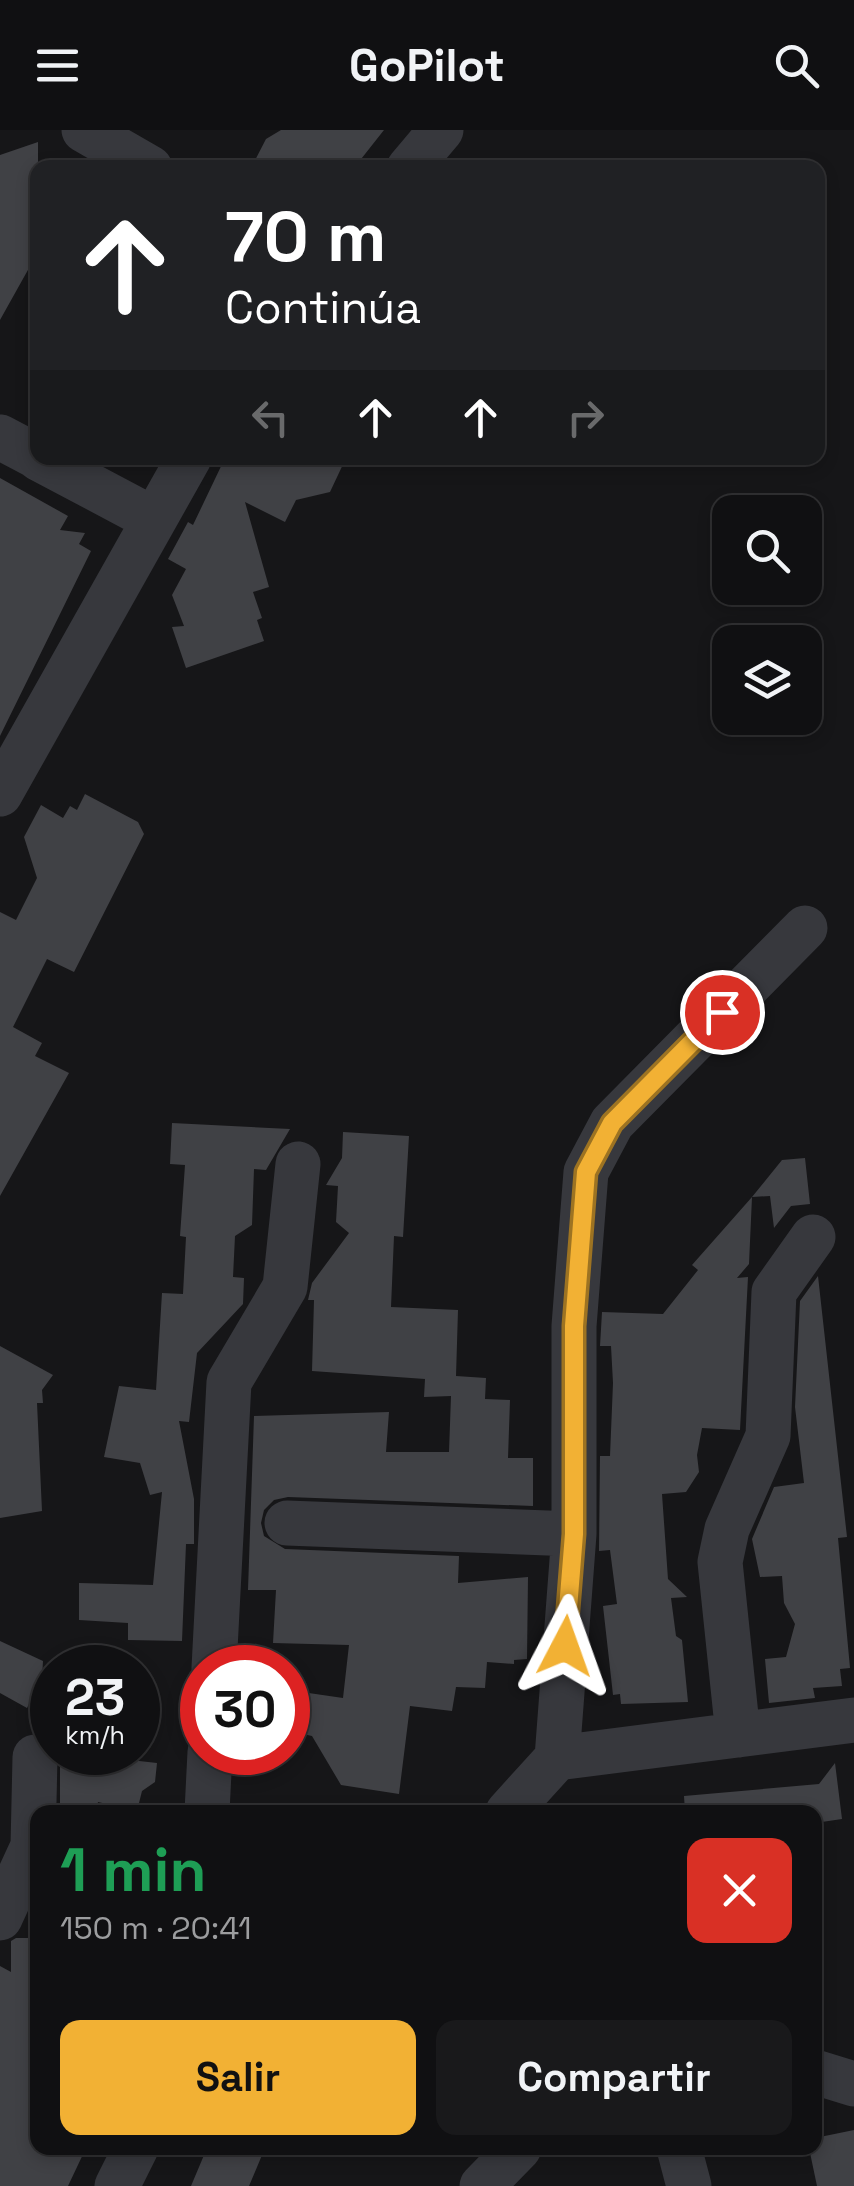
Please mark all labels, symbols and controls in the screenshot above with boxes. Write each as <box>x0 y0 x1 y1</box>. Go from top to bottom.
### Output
text: GoPilot <box>349 37 505 94</box>
icon: menu <box>30 38 85 93</box>
icon: search <box>769 38 824 93</box>
text: 70 m <box>225 192 386 281</box>
icon: ahead <box>60 200 190 330</box>
text: Continúa <box>225 279 421 336</box>
icon: left <box>243 390 298 445</box>
icon: ahead <box>348 390 403 445</box>
icon: ahead <box>453 390 508 445</box>
icon: right <box>558 390 613 445</box>
map controls <box>712 495 822 735</box>
button: search <box>712 495 822 605</box>
button: layers <box>712 625 822 735</box>
pin <box>680 970 765 1055</box>
icon: arrive <box>695 985 750 1040</box>
position arrow <box>513 1594 617 1698</box>
speed limit sign: 30 <box>180 1645 310 1775</box>
text: 23 <box>65 1666 125 1730</box>
text: km/h <box>65 1719 125 1751</box>
text: 1 min <box>60 1832 207 1909</box>
button: close <box>687 1838 792 1943</box>
text: 150 m · 20:41 <box>60 1908 252 1948</box>
button: Salir <box>60 2020 416 2135</box>
button: Compartir <box>436 2020 792 2135</box>

